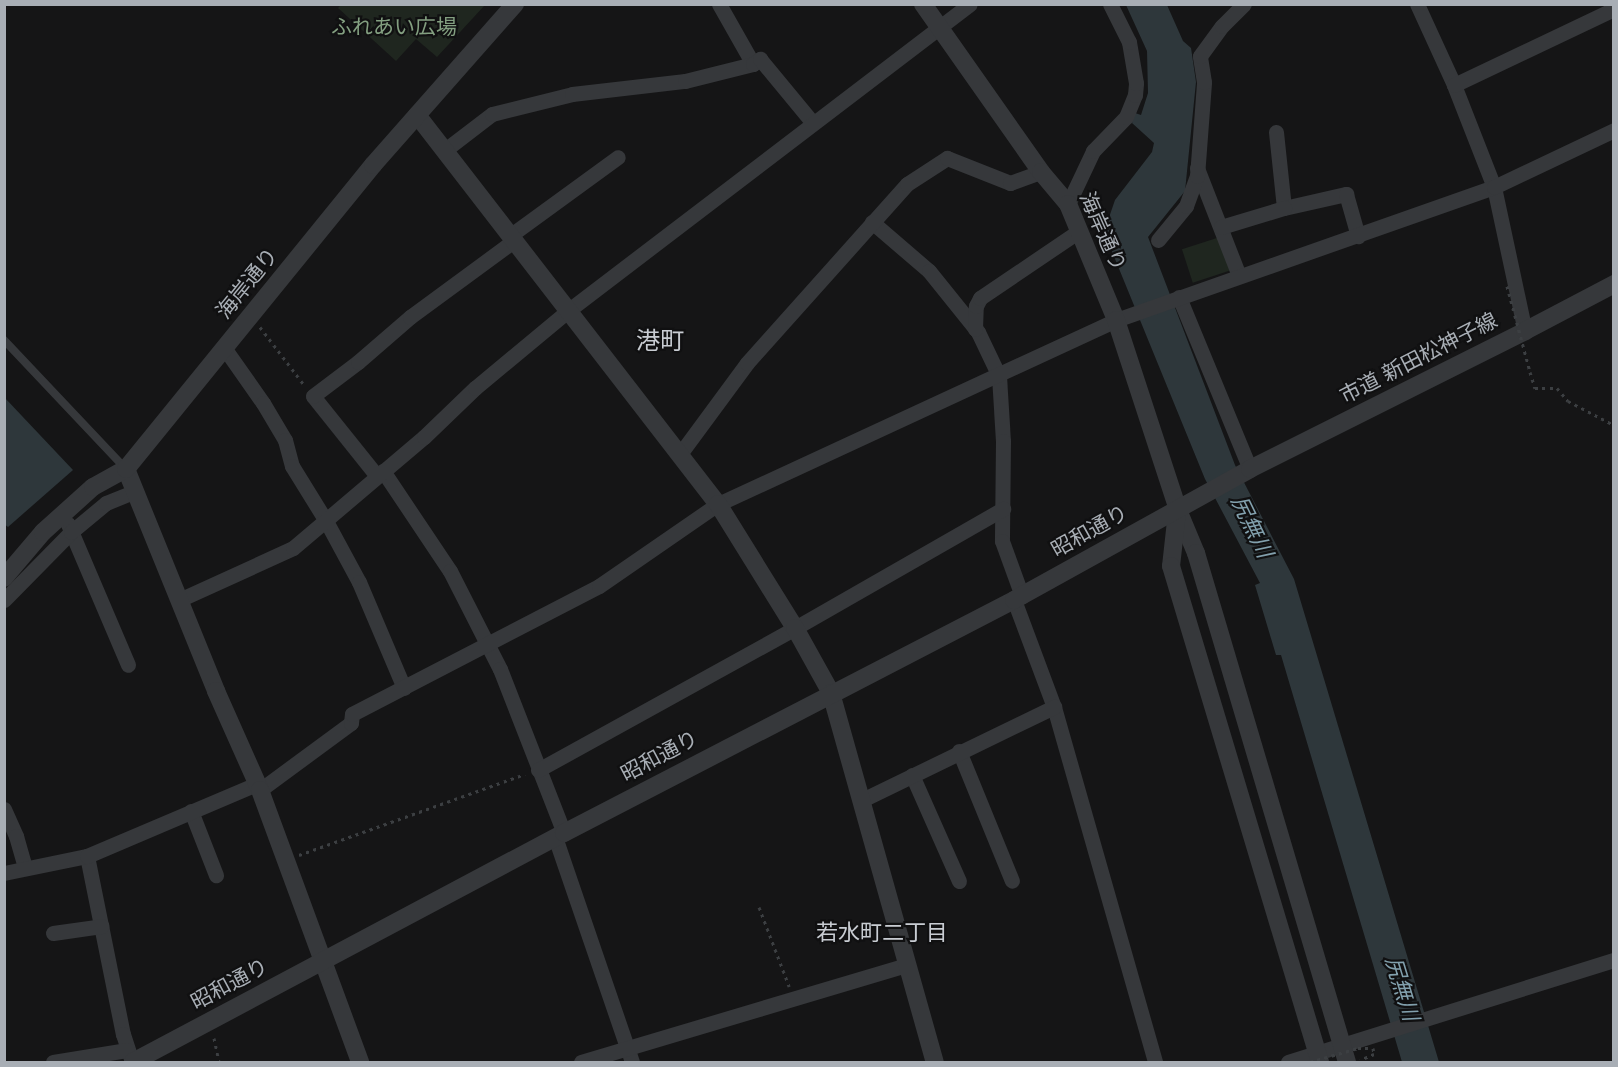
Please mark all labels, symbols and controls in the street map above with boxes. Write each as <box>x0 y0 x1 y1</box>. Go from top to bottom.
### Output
park label: ふれあい広場 <box>331 15 457 41</box>
street label: 海岸通り <box>1073 189 1131 275</box>
street label: 海岸通り <box>212 243 284 325</box>
street label: 市道 新田松神子線 <box>1336 308 1502 410</box>
district label: 港町 <box>636 328 684 356</box>
water label: 尻無川 <box>1225 492 1277 562</box>
street label: 昭和通り <box>1047 501 1133 563</box>
street label: 昭和通り <box>617 726 703 788</box>
district label: 若水町二丁目 <box>816 921 948 947</box>
street label: 昭和通り <box>187 954 273 1016</box>
water label: 尻無川 <box>1379 954 1423 1024</box>

